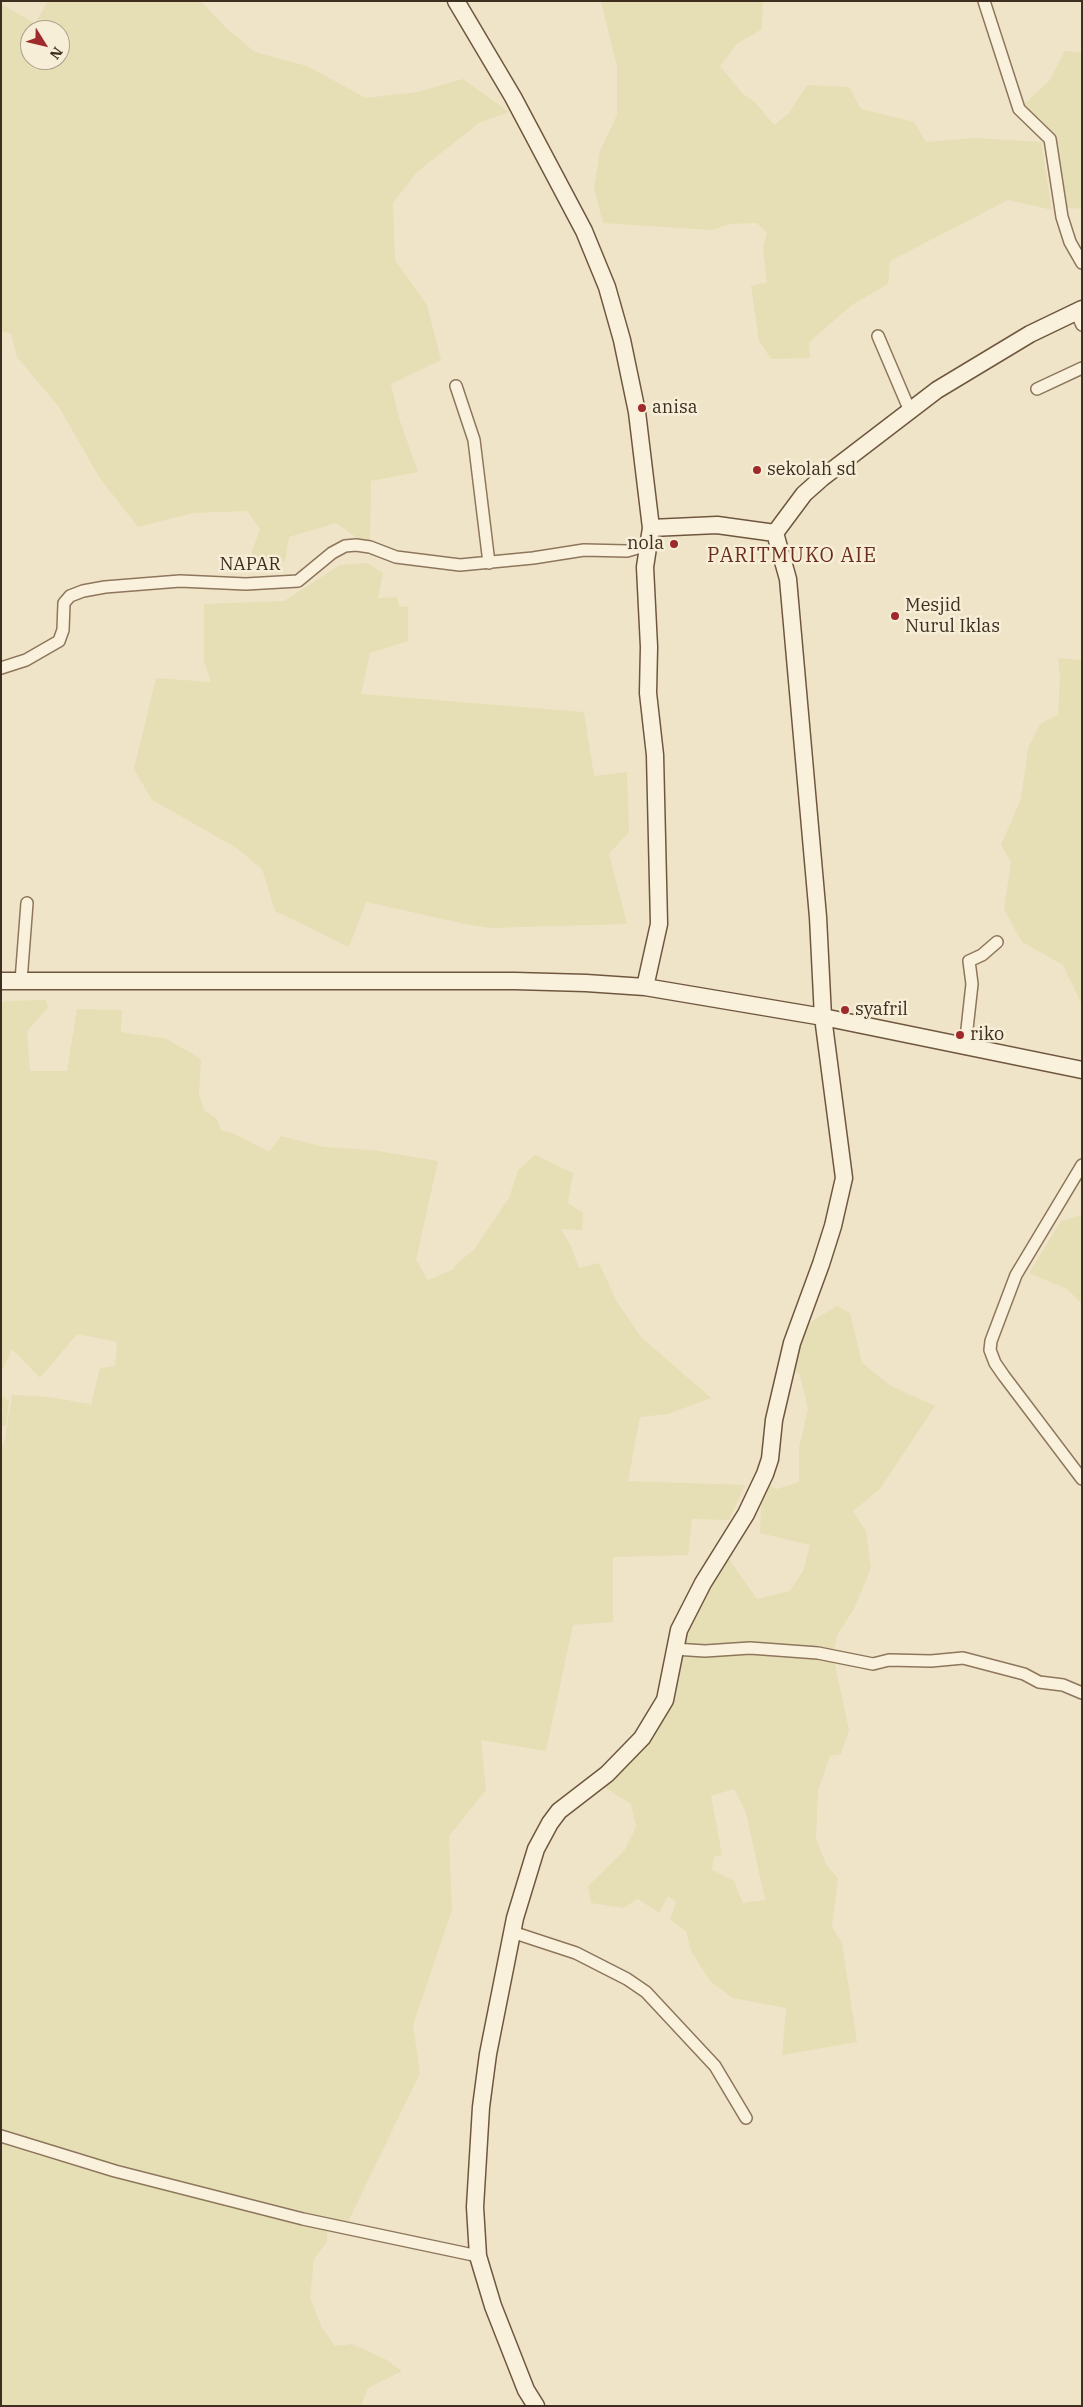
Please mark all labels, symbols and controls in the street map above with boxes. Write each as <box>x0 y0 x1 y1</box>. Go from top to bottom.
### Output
north arrow <box>20 20 70 70</box>
text: N <box>46 43 67 63</box>
place label: anisa <box>652 397 698 419</box>
marker: anisa <box>636 402 648 414</box>
place label: sekolah sd <box>767 459 856 481</box>
marker: sekolah sd <box>751 464 763 476</box>
place label: nola <box>627 533 664 555</box>
marker: nola <box>668 538 680 550</box>
district label: PARITMUKO AIE <box>705 544 879 568</box>
street label: NAPAR <box>219 554 281 576</box>
place label: Mesjid Nurul Iklas <box>905 595 1000 638</box>
marker: Mesjid Nurul Iklas <box>889 610 901 622</box>
place label: syafril <box>855 999 908 1021</box>
marker: syafril <box>839 1004 851 1016</box>
place label: riko <box>970 1024 1004 1046</box>
marker: riko <box>954 1029 966 1041</box>

